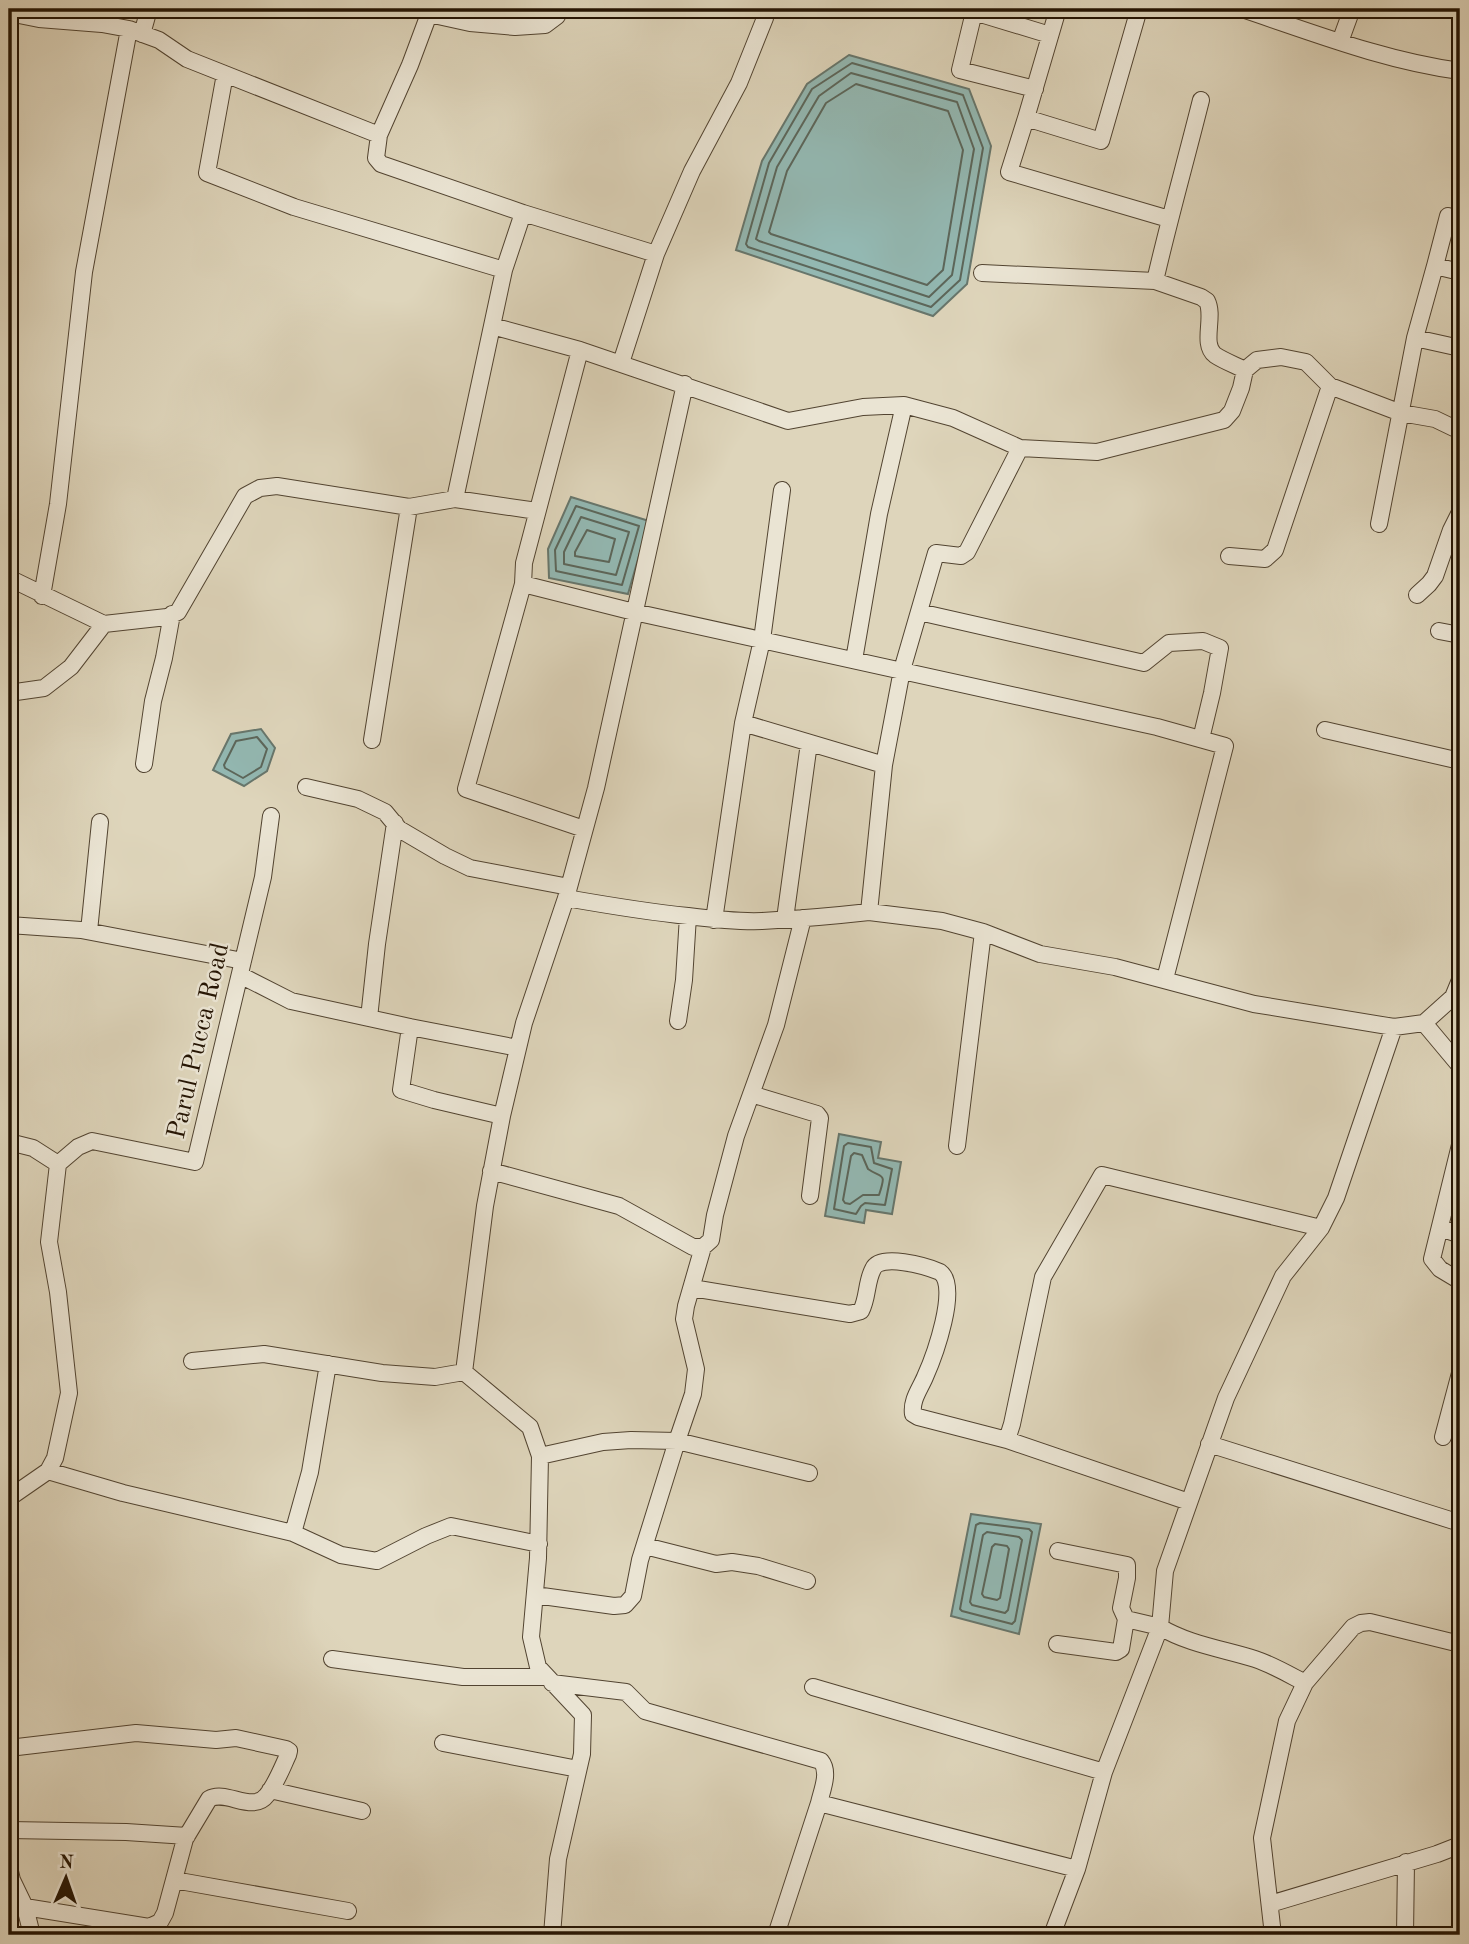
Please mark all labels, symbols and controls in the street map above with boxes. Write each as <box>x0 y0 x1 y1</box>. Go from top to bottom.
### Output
street label: Parul Pucca Road <box>164 940 234 1142</box>
north arrow <box>32 1842 102 1912</box>
text: N <box>59 1854 75 1873</box>

